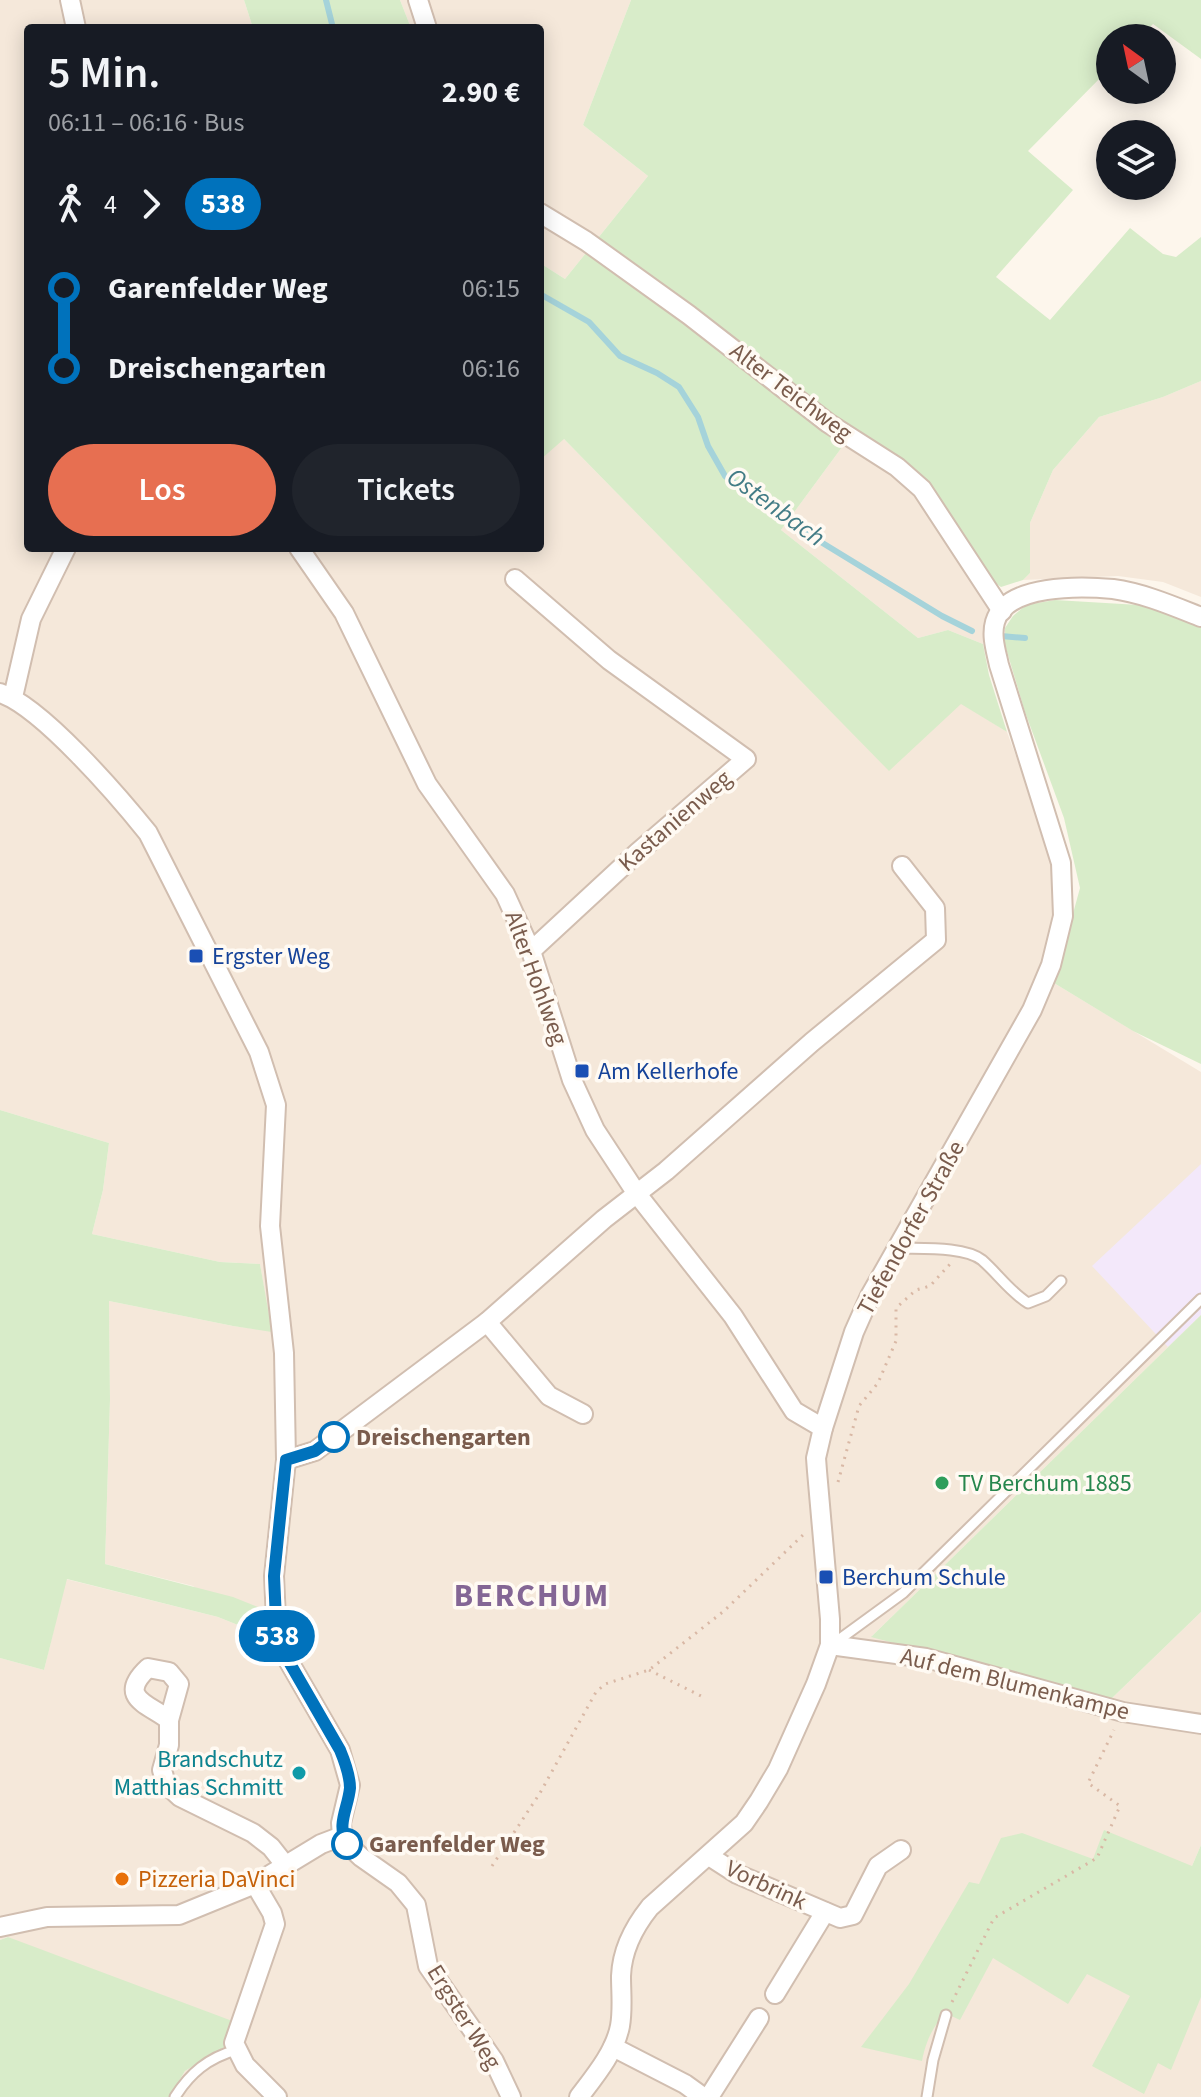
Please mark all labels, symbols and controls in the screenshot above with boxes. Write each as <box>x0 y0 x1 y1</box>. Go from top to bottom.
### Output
north arrow <box>1096 24 1176 104</box>
map controls <box>1096 24 1176 200</box>
text: 5 Min. <box>48 42 160 105</box>
text: 2.90 € <box>442 71 520 114</box>
text: 06:11 – 06:16 · Bus <box>48 104 244 141</box>
button: layers <box>1096 120 1176 200</box>
icon: walk <box>48 182 92 226</box>
icon: forward <box>129 182 173 226</box>
text: 538 <box>201 184 245 224</box>
text: 4 <box>104 186 117 223</box>
text: Garenfelder Weg <box>108 267 328 310</box>
text: 06:15 <box>462 270 520 307</box>
street label: Alter Teichweg <box>722 334 860 450</box>
text: Dreischengarten <box>108 347 327 390</box>
text: 06:16 <box>462 350 520 387</box>
button: Los <box>48 444 276 536</box>
button: Tickets <box>292 444 520 536</box>
water label: Ostenbach <box>719 459 833 555</box>
street label: Kastanienweg <box>611 762 739 880</box>
street label: Alter Hohlweg <box>495 906 577 1050</box>
place label: Ergster Weg <box>212 939 330 974</box>
marker: Ergster Weg <box>187 947 205 965</box>
place label: Am Kellerhofe <box>598 1054 739 1089</box>
marker: Am Kellerhofe <box>573 1062 591 1080</box>
street label: Tiefendorfer Straße <box>848 1134 974 1322</box>
place label: Dreischengarten <box>356 1420 531 1455</box>
marker: Dreischengarten <box>319 1422 349 1452</box>
place label: TV Berchum 1885 <box>958 1466 1132 1501</box>
marker: TV Berchum 1885 <box>933 1474 951 1492</box>
place label: Berchum Schule <box>842 1560 1006 1595</box>
marker: Berchum Schule <box>817 1568 835 1586</box>
district label: BERCHUM <box>454 1573 610 1619</box>
line badge: 538 <box>231 1610 323 1662</box>
text: 538 <box>255 1616 299 1656</box>
street label: Auf dem Blumenkampe <box>897 1639 1133 1729</box>
place label: Brandschutz Matthias Schmitt <box>114 1742 283 1805</box>
marker: Brandschutz Matthias Schmitt <box>290 1764 308 1782</box>
place label: Garenfelder Weg <box>369 1827 545 1862</box>
marker: Garenfelder Weg <box>332 1829 362 1859</box>
street label: Vorbrink <box>720 1851 812 1919</box>
place label: Pizzeria DaVinci <box>138 1862 295 1897</box>
marker: Pizzeria DaVinci <box>113 1870 131 1888</box>
street label: Ergster Weg <box>418 1958 510 2076</box>

